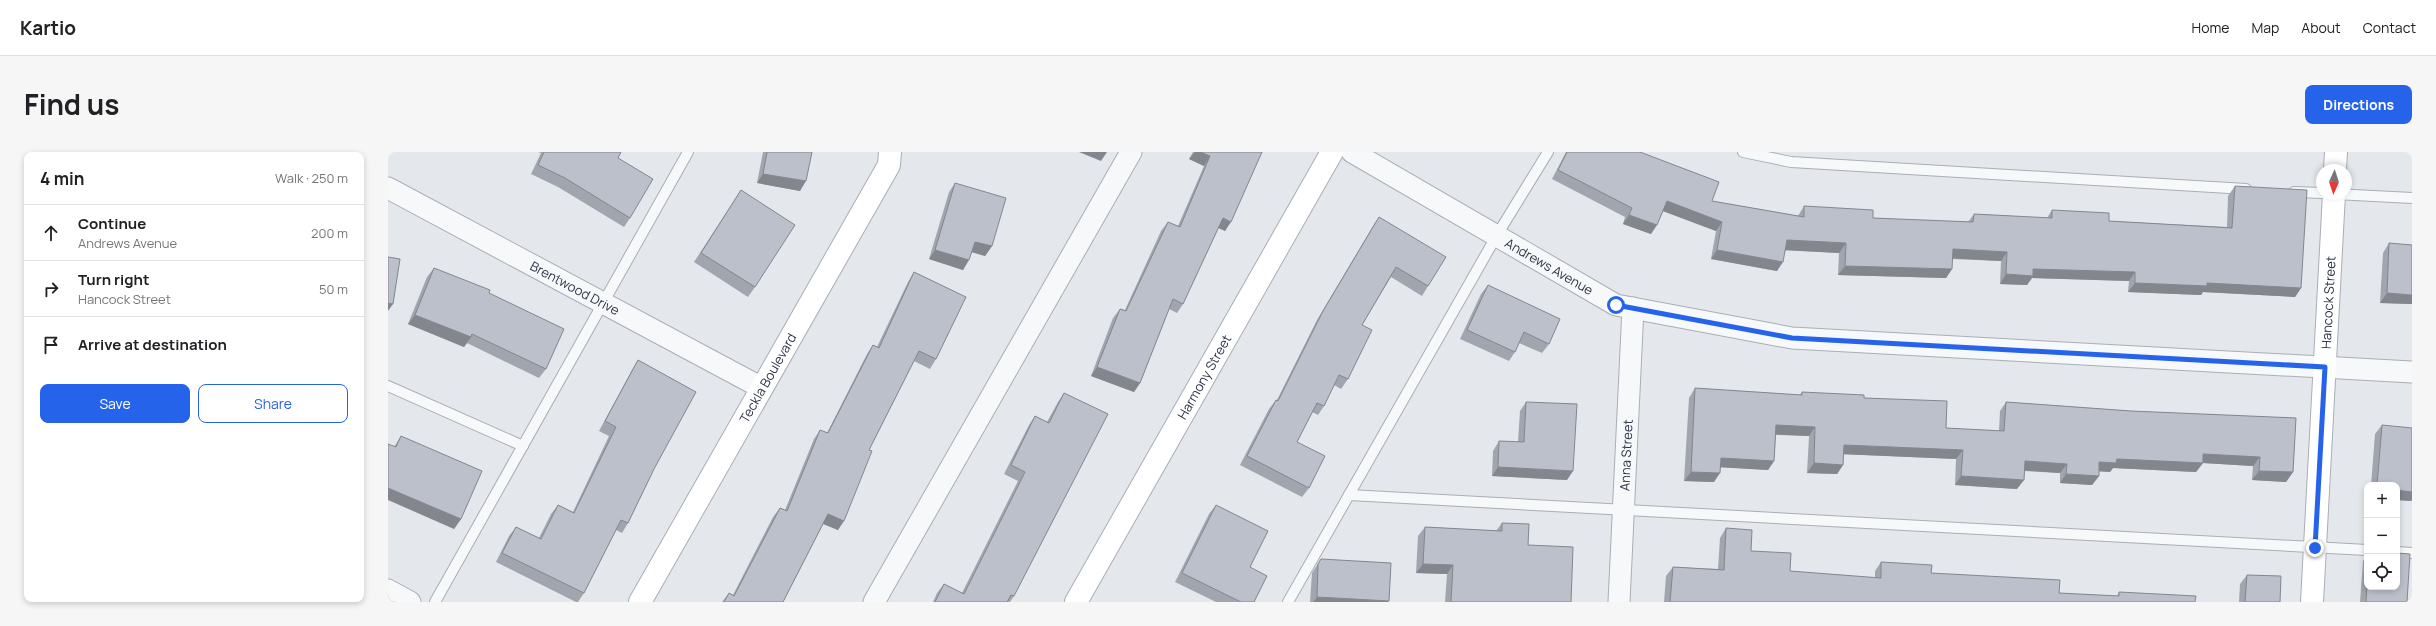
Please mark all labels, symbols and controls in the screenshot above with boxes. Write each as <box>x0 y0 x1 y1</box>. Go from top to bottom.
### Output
text: Kartio <box>20 15 76 41</box>
text: Home <box>2192 18 2229 37</box>
text: Map <box>2251 18 2279 37</box>
text: About <box>2301 18 2341 37</box>
text: Contact <box>2363 18 2416 37</box>
text: Find us <box>24 85 119 123</box>
button: Directions <box>2305 85 2412 124</box>
north arrow <box>2316 164 2352 200</box>
text: 4 min <box>40 167 84 190</box>
text: Walk · 250 m <box>275 169 348 187</box>
text: Continue <box>78 213 146 234</box>
icon: ahead <box>40 222 62 244</box>
text: 200 m <box>311 224 348 242</box>
text: Andrews Avenue <box>78 234 177 252</box>
street label: Andrews Avenue <box>1502 234 1597 299</box>
street label: Hancock Street <box>2317 255 2340 349</box>
street label: Brentwood Drive <box>527 257 623 319</box>
text: Turn right <box>78 269 149 290</box>
icon: right <box>40 278 62 300</box>
text: 50 m <box>319 280 348 298</box>
text: Hancock Street <box>78 290 171 308</box>
route start <box>1607 296 1625 314</box>
street label: Teckla Boulevard <box>735 330 800 426</box>
street label: Harmony Street <box>1173 331 1235 422</box>
icon: arrive <box>40 334 62 356</box>
text: Arrive at destination <box>78 334 227 355</box>
button: Save <box>40 384 190 423</box>
button: Share <box>198 384 348 423</box>
street label: Anna Street <box>1615 419 1637 491</box>
map controls <box>2364 482 2400 590</box>
button: + <box>2364 482 2400 518</box>
button: − <box>2364 518 2400 554</box>
route end <box>2306 539 2324 557</box>
button: locate <box>2364 554 2400 590</box>

